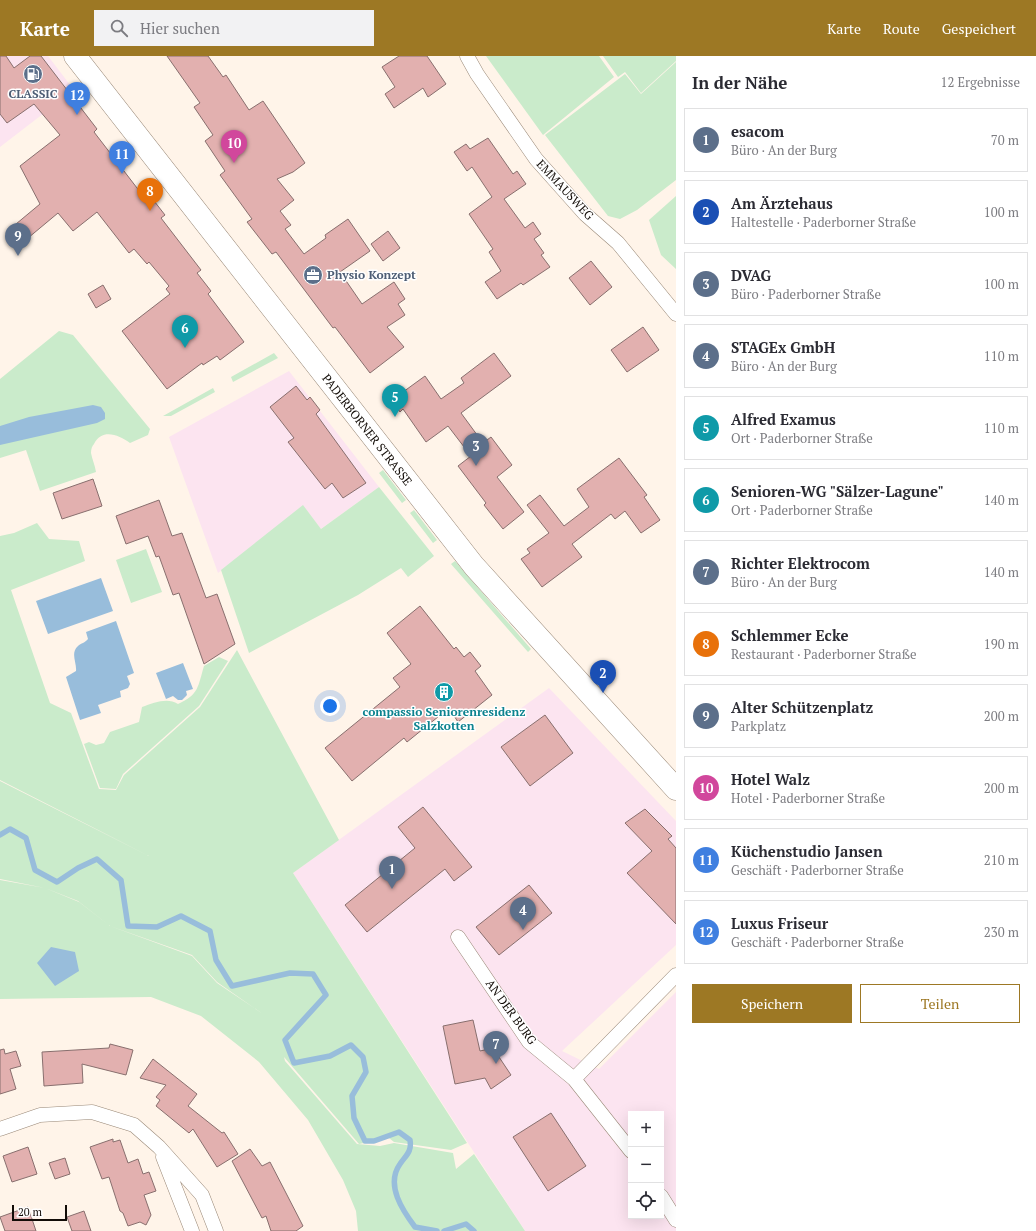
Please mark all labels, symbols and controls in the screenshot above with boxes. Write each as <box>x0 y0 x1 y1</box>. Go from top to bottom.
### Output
search box <box>94 10 374 46</box>
text: Karte <box>20 16 70 41</box>
icon: search <box>108 17 130 39</box>
text: Hier suchen <box>140 18 220 38</box>
text: Karte <box>827 19 861 38</box>
text: Route <box>883 19 920 38</box>
text: Gespeichert <box>942 19 1016 38</box>
fuel station icon: CLASSIC <box>22 63 44 85</box>
text: In der Nähe <box>692 71 787 94</box>
text: 12 Ergebnisse <box>941 73 1020 91</box>
pin: 12 <box>64 82 90 115</box>
place label: CLASSIC <box>8 86 58 101</box>
text: esacom <box>731 121 784 141</box>
pin: 10 <box>221 130 247 163</box>
text: 1 <box>702 131 710 149</box>
text: 70 m <box>991 131 1019 149</box>
pin: 11 <box>109 141 135 174</box>
text: Büro · An der Burg <box>731 141 837 159</box>
street label: EMMAUSWEG <box>534 156 598 223</box>
pin: 8 <box>137 178 163 211</box>
text: Am Ärztehaus <box>731 193 833 213</box>
text: 2 <box>702 203 710 221</box>
text: 100 m <box>984 203 1019 221</box>
text: Haltestelle · Paderborner Straße <box>731 213 916 231</box>
pin: 9 <box>5 223 31 256</box>
office icon: Physio Konzept <box>302 264 324 286</box>
text: DVAG <box>731 265 771 285</box>
place label: Physio Konzept <box>327 267 416 282</box>
text: 3 <box>702 275 710 293</box>
text: 100 m <box>984 275 1019 293</box>
text: Büro · Paderborner Straße <box>731 285 881 303</box>
pin: 6 <box>172 315 198 348</box>
text: STAGEx GmbH <box>731 337 835 357</box>
text: 4 <box>702 347 710 365</box>
text: 110 m <box>984 347 1019 365</box>
text: Büro · An der Burg <box>731 357 837 375</box>
street label: PADERBORNER STRASSE <box>319 371 416 488</box>
pin: 5 <box>382 384 408 417</box>
text: Alfred Examus <box>731 409 836 429</box>
text: 5 <box>702 419 710 437</box>
text: 110 m <box>984 419 1019 437</box>
text: Ort · Paderborner Straße <box>731 429 873 447</box>
pin: 3 <box>463 433 489 466</box>
text: Senioren-WG "Sälzer-Lagune" <box>731 481 944 501</box>
text: 6 <box>702 491 710 509</box>
text: 140 m <box>984 491 1019 509</box>
text: Ort · Paderborner Straße <box>731 501 873 519</box>
text: Richter Elektrocom <box>731 553 870 573</box>
text: 7 <box>702 563 710 581</box>
text: 140 m <box>984 563 1019 581</box>
text: Büro · An der Burg <box>731 573 837 591</box>
text: Schlemmer Ecke <box>731 625 848 645</box>
text: 8 <box>702 635 710 653</box>
text: 190 m <box>984 635 1019 653</box>
text: Restaurant · Paderborner Straße <box>731 645 917 663</box>
pin: 2 <box>590 660 616 693</box>
building icon: compassio Seniorenresidenz Salzkotten <box>433 681 455 703</box>
your location <box>320 696 340 716</box>
text: Alter Schützenplatz <box>731 697 873 717</box>
place label: compassio Seniorenresidenz Salzkotten <box>363 704 525 733</box>
text: 9 <box>702 707 710 725</box>
text: 200 m <box>984 707 1019 725</box>
text: Parkplatz <box>731 717 786 735</box>
text: Hotel Walz <box>731 769 810 789</box>
text: 10 <box>699 779 713 797</box>
text: 200 m <box>984 779 1019 797</box>
text: Hotel · Paderborner Straße <box>731 789 885 807</box>
text: Küchenstudio Jansen <box>731 841 883 861</box>
text: 11 <box>699 851 713 869</box>
text: 210 m <box>984 851 1019 869</box>
pin: 1 <box>379 856 405 889</box>
text: Geschäft · Paderborner Straße <box>731 861 904 879</box>
pin: 4 <box>510 897 536 930</box>
text: Luxus Friseur <box>731 913 828 933</box>
text: 12 <box>699 923 713 941</box>
text: 230 m <box>984 923 1019 941</box>
text: Geschäft · Paderborner Straße <box>731 933 904 951</box>
street label: AN DER BURG <box>483 976 541 1048</box>
button: Speichern <box>692 984 852 1023</box>
button: Teilen <box>860 984 1020 1023</box>
pin: 7 <box>483 1031 509 1064</box>
map controls <box>628 1111 664 1219</box>
button: + <box>628 1111 664 1147</box>
button: − <box>628 1147 664 1183</box>
button: locate <box>628 1183 664 1219</box>
scale bar <box>12 1203 67 1222</box>
text: 20 m <box>18 1205 42 1219</box>

